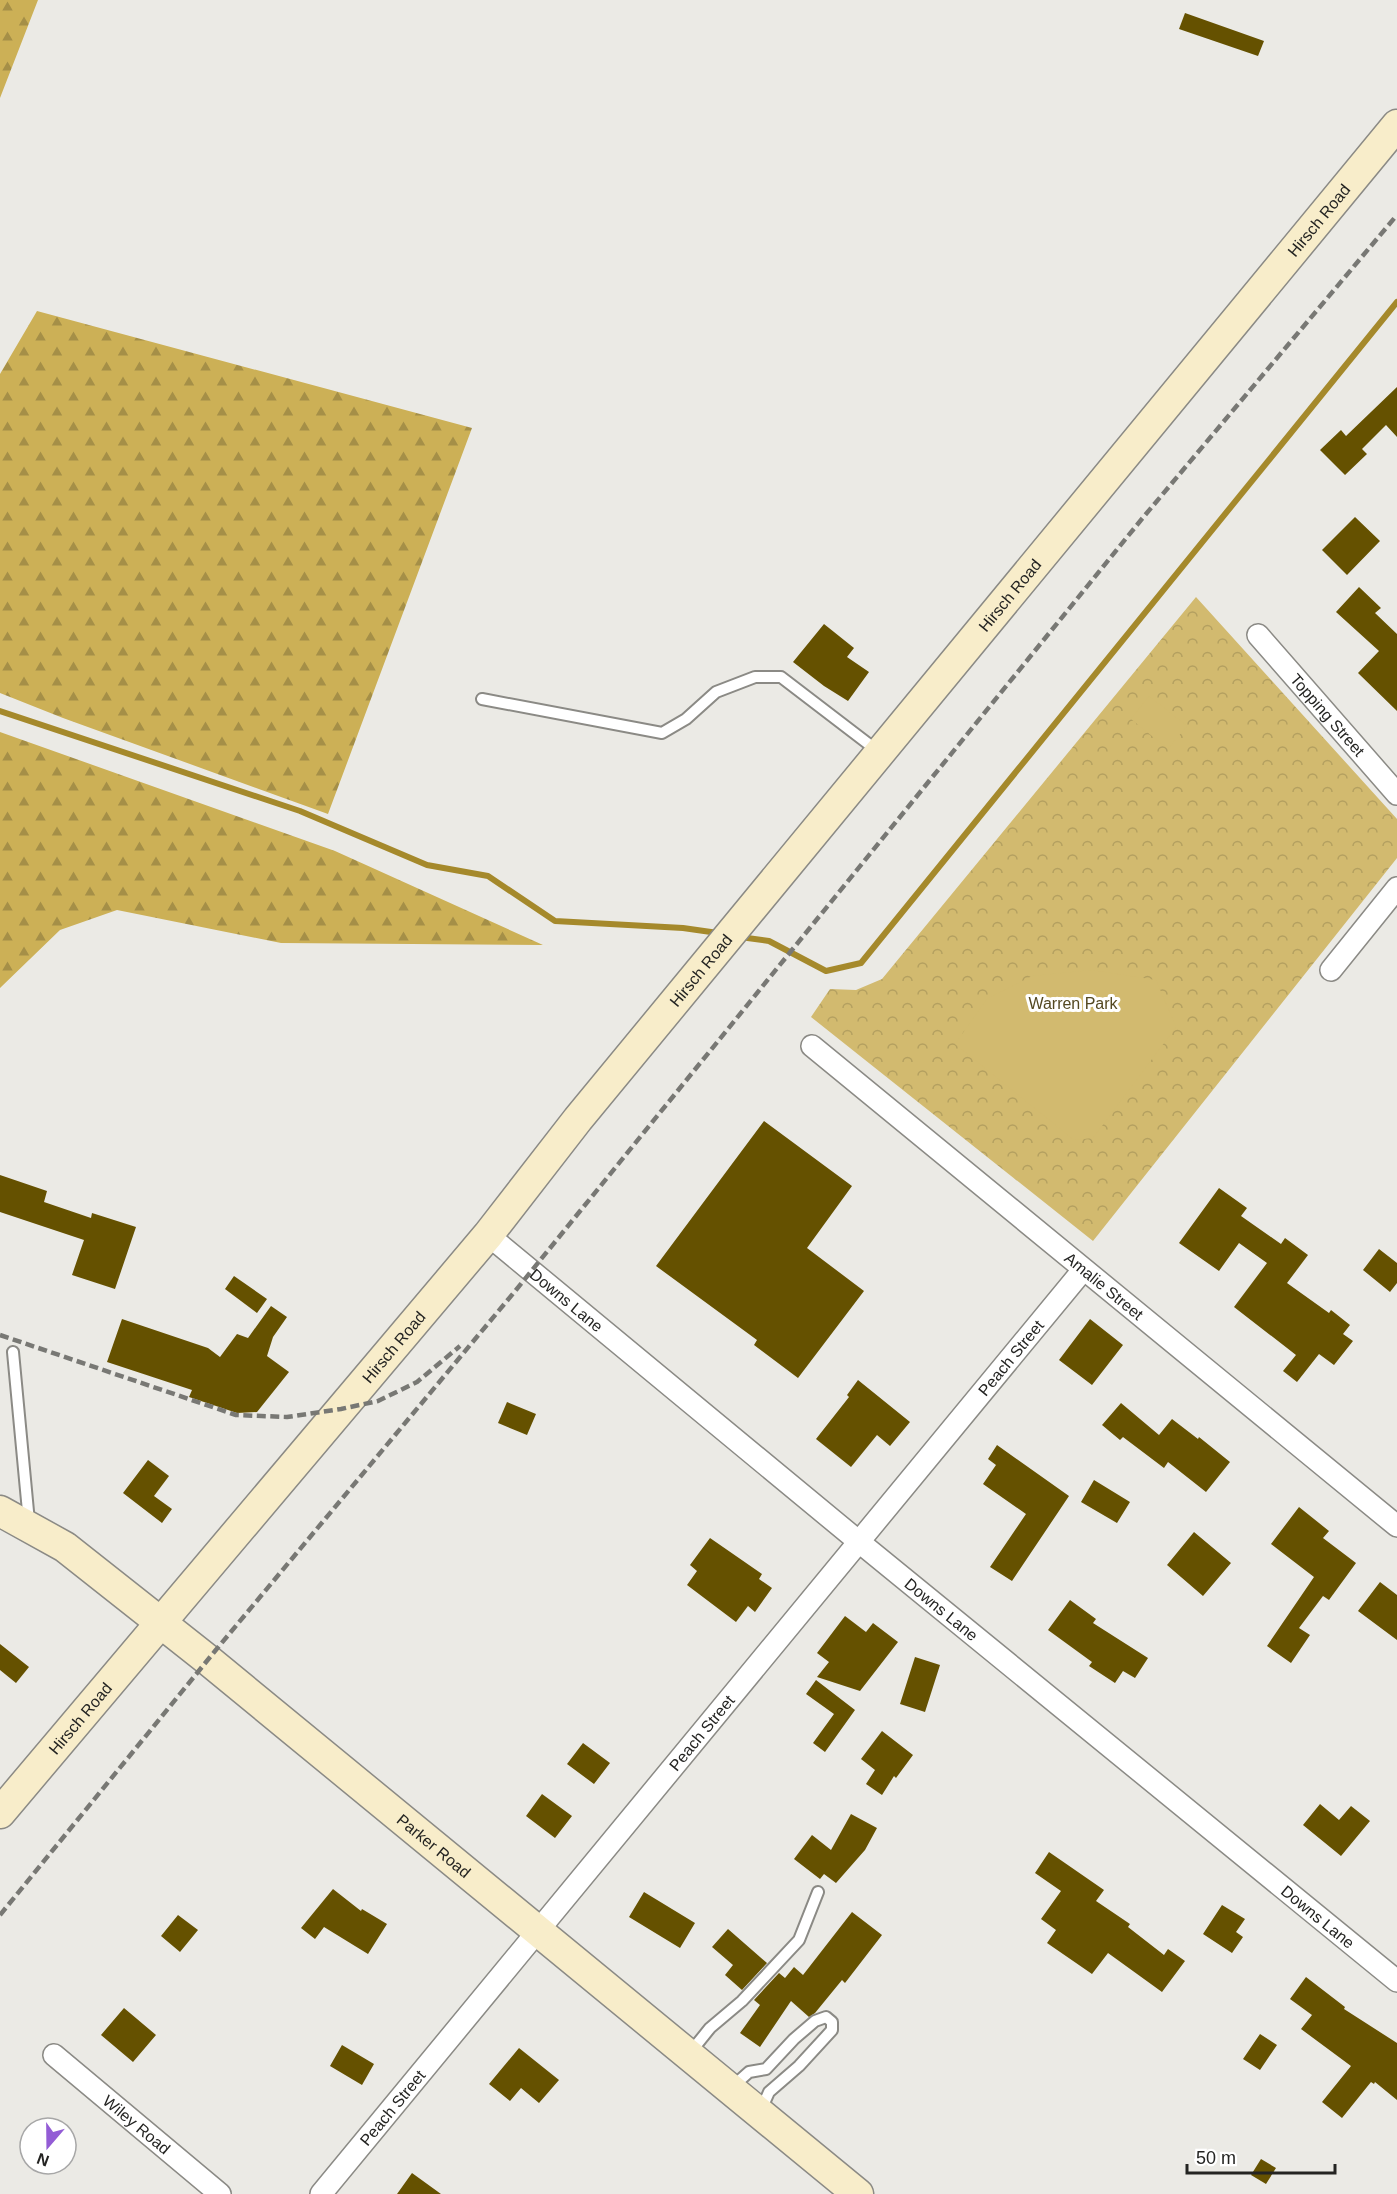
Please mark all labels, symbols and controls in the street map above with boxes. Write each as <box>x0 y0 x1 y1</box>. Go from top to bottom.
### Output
street label: Hirsch Road <box>1284 181 1353 259</box>
street label: Hirsch Road <box>975 556 1044 635</box>
street label: Topping Street <box>1287 670 1369 760</box>
street label: Hirsch Road <box>666 931 735 1010</box>
park label: Warren Park <box>1028 995 1119 1012</box>
street label: Amalie Street <box>1062 1249 1147 1323</box>
street label: Downs Lane <box>527 1265 606 1335</box>
street label: Hirsch Road <box>359 1308 428 1386</box>
street label: Peach Street <box>975 1316 1047 1399</box>
street label: Downs Lane <box>902 1574 981 1644</box>
street label: Hirsch Road <box>45 1679 115 1757</box>
street label: Peach Street <box>665 1691 738 1774</box>
street label: Parker Road <box>394 1811 474 1881</box>
street label: Downs Lane <box>1278 1882 1358 1951</box>
street label: Peach Street <box>356 2066 429 2149</box>
street label: Wiley Road <box>100 2092 174 2157</box>
north arrow <box>18 2116 78 2176</box>
scale bar <box>1187 2137 1336 2175</box>
text: 50 m <box>1196 2148 1236 2168</box>
text: N <box>35 2150 51 2170</box>

